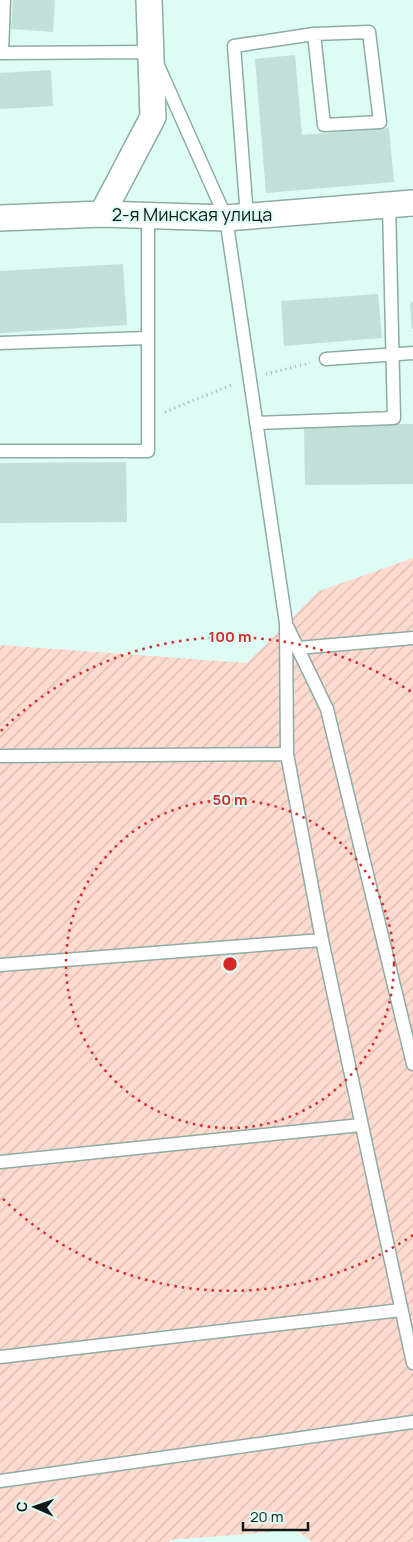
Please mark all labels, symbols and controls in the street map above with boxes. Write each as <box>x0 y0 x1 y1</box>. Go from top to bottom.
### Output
street label: 2-я Минская улица <box>112 202 272 226</box>
text: 100 m <box>209 626 251 647</box>
text: 50 m <box>212 789 248 810</box>
centre of rings <box>221 955 239 973</box>
north arrow <box>10 1482 60 1532</box>
scale bar <box>243 1500 308 1532</box>
text: С <box>12 1501 31 1512</box>
text: 20 m <box>250 1506 283 1527</box>

